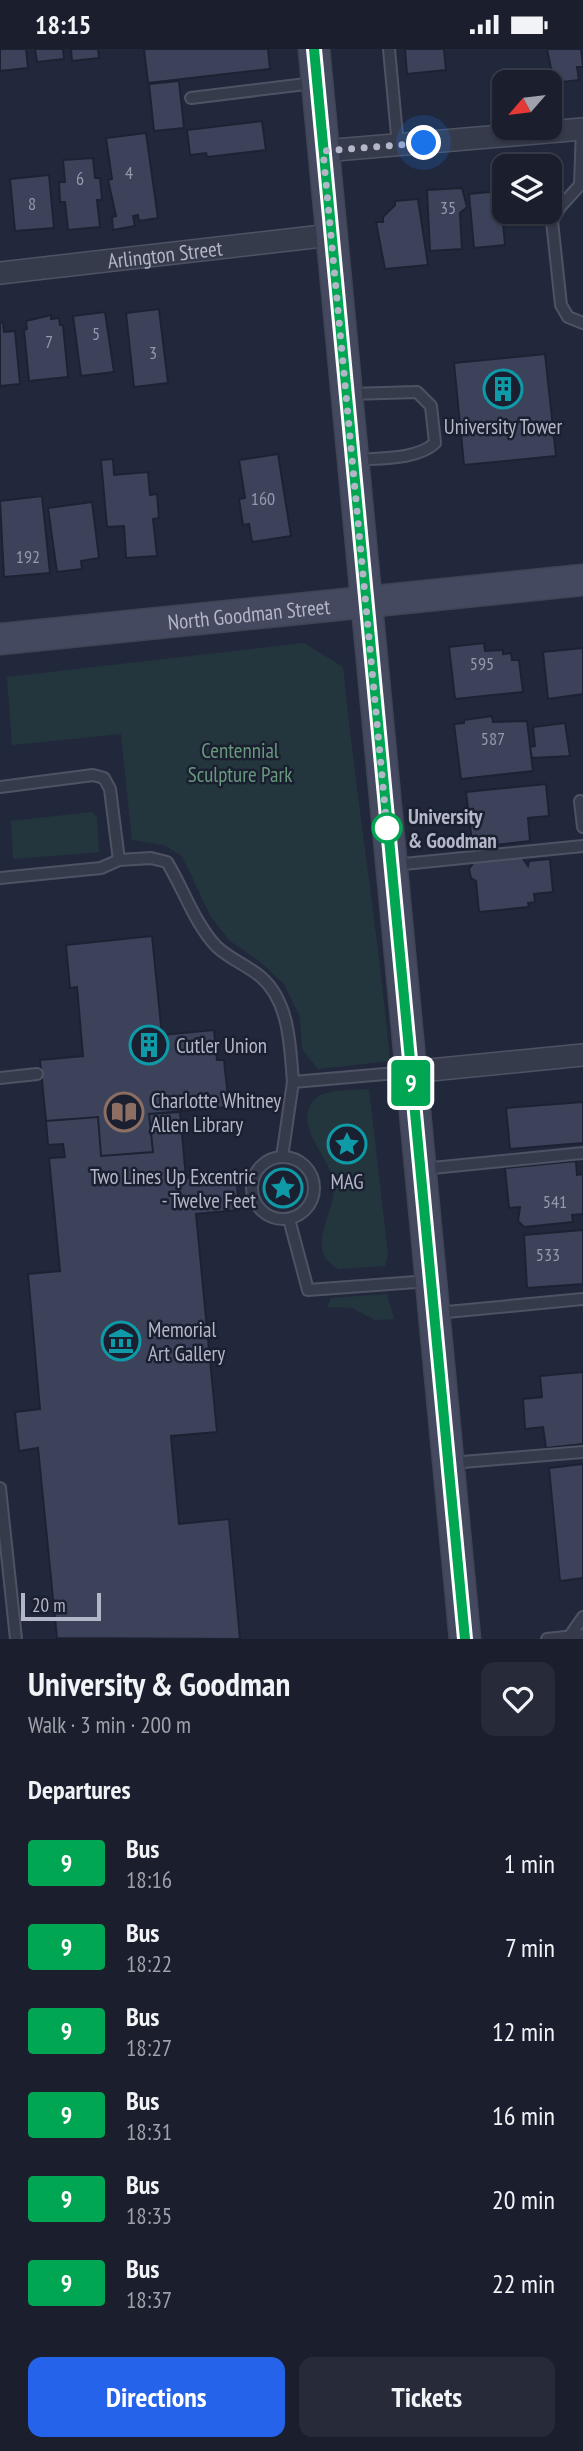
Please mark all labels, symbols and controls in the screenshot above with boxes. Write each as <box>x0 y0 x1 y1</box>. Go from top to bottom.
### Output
text: 18:15 <box>35 8 91 41</box>
north arrow <box>492 70 562 140</box>
map controls <box>492 70 562 224</box>
your location <box>406 125 441 160</box>
button: layers <box>492 154 562 224</box>
house number: 4 <box>125 161 133 184</box>
house number: 6 <box>76 167 84 190</box>
house number: 8 <box>28 192 36 215</box>
house number: 35 <box>440 196 456 219</box>
street label: Arlington Street <box>106 234 224 274</box>
house number: 5 <box>92 322 100 345</box>
house number: 7 <box>45 330 53 353</box>
house number: 3 <box>149 341 157 364</box>
building icon: University Tower <box>482 368 524 410</box>
place label: University Tower <box>444 413 563 440</box>
house number: 160 <box>251 487 275 510</box>
house number: 192 <box>16 545 40 568</box>
street label: North Goodman Street <box>166 592 331 635</box>
house number: 595 <box>470 652 494 675</box>
house number: 587 <box>481 727 505 750</box>
park label: Centennial Sculpture Park <box>188 737 292 788</box>
place label: University & Goodman <box>408 803 497 854</box>
marker: University & Goodman <box>372 813 402 843</box>
building icon: Cutler Union <box>128 1024 170 1066</box>
place label: Cutler Union <box>176 1032 267 1059</box>
line badge: 9 <box>388 1060 434 1106</box>
text: 9 <box>405 1067 417 1098</box>
place label: Charlotte Whitney Allen Library <box>151 1087 281 1138</box>
library icon: Charlotte Whitney Allen Library <box>103 1091 145 1133</box>
place icon: MAG <box>326 1123 368 1165</box>
place label: Two Lines Up Excentric - Twelve Feet <box>90 1163 257 1214</box>
place icon: Two Lines Up Excentric - Twelve Feet <box>262 1167 304 1209</box>
place label: MAG <box>330 1168 364 1195</box>
house number: 541 <box>543 1190 567 1213</box>
house number: 533 <box>536 1243 560 1266</box>
place label: Memorial Art Gallery <box>148 1316 225 1367</box>
museum icon: Memorial Art Gallery <box>100 1320 142 1362</box>
scale bar <box>21 1590 102 1622</box>
text: 20 m <box>32 1593 66 1617</box>
text: University & Goodman <box>28 1662 290 1705</box>
button: heart <box>481 1662 555 1736</box>
text: Walk · 3 min · 200 m <box>28 1710 191 1739</box>
text: Departures <box>28 1773 131 1806</box>
text: Bus <box>126 1832 159 1865</box>
text: 9 <box>61 1847 72 1878</box>
text: 1 min <box>504 1847 555 1880</box>
text: 18:16 <box>126 1865 172 1894</box>
text: Bus <box>126 1916 159 1949</box>
text: 9 <box>61 1931 72 1962</box>
text: 7 min <box>505 1931 555 1964</box>
text: 18:22 <box>126 1949 172 1978</box>
text: Bus <box>126 2000 159 2033</box>
text: 9 <box>61 2015 72 2046</box>
text: 12 min <box>492 2015 555 2048</box>
text: 18:27 <box>126 2033 172 2062</box>
text: Bus <box>126 2084 159 2117</box>
text: 9 <box>61 2099 72 2130</box>
text: 16 min <box>492 2099 555 2132</box>
text: 18:31 <box>126 2117 172 2146</box>
text: Bus <box>126 2168 159 2201</box>
text: 9 <box>61 2183 72 2214</box>
text: 20 min <box>492 2183 555 2216</box>
text: 18:35 <box>126 2201 172 2230</box>
text: Bus <box>126 2252 159 2285</box>
text: 9 <box>61 2267 72 2298</box>
text: 22 min <box>492 2267 555 2300</box>
text: 18:37 <box>126 2285 172 2314</box>
button: Directions <box>28 2357 285 2437</box>
button: Tickets <box>299 2357 555 2437</box>

